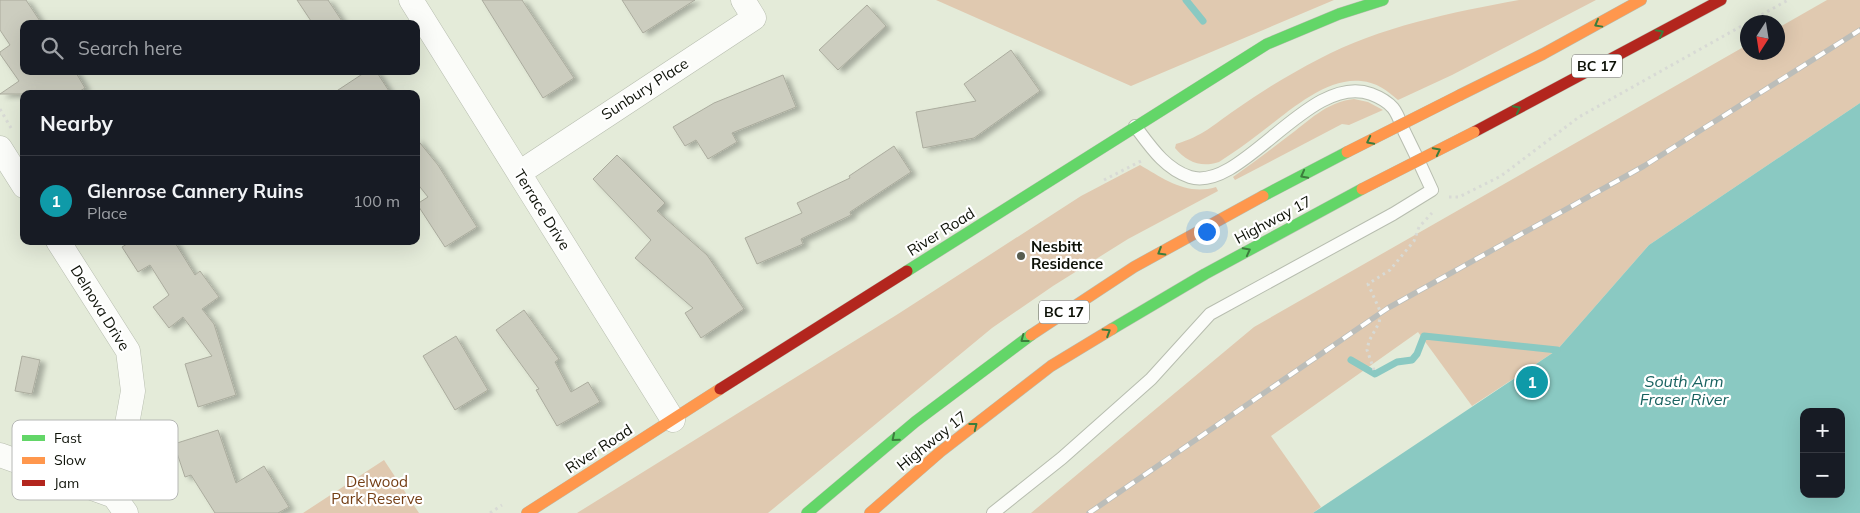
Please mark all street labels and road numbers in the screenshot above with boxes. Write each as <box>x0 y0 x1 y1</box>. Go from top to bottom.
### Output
street label: Sunbury Place <box>598 53 692 124</box>
road number: BC 17 <box>1572 54 1622 78</box>
street label: Terrace Drive <box>510 166 575 254</box>
street label: Highway 17 <box>1231 191 1315 248</box>
street label: River Road <box>903 203 978 260</box>
street label: Delnova Drive <box>67 262 134 354</box>
road number: BC 17 <box>1039 300 1089 324</box>
street label: Highway 17 <box>893 407 971 475</box>
street label: River Road <box>562 420 636 477</box>

